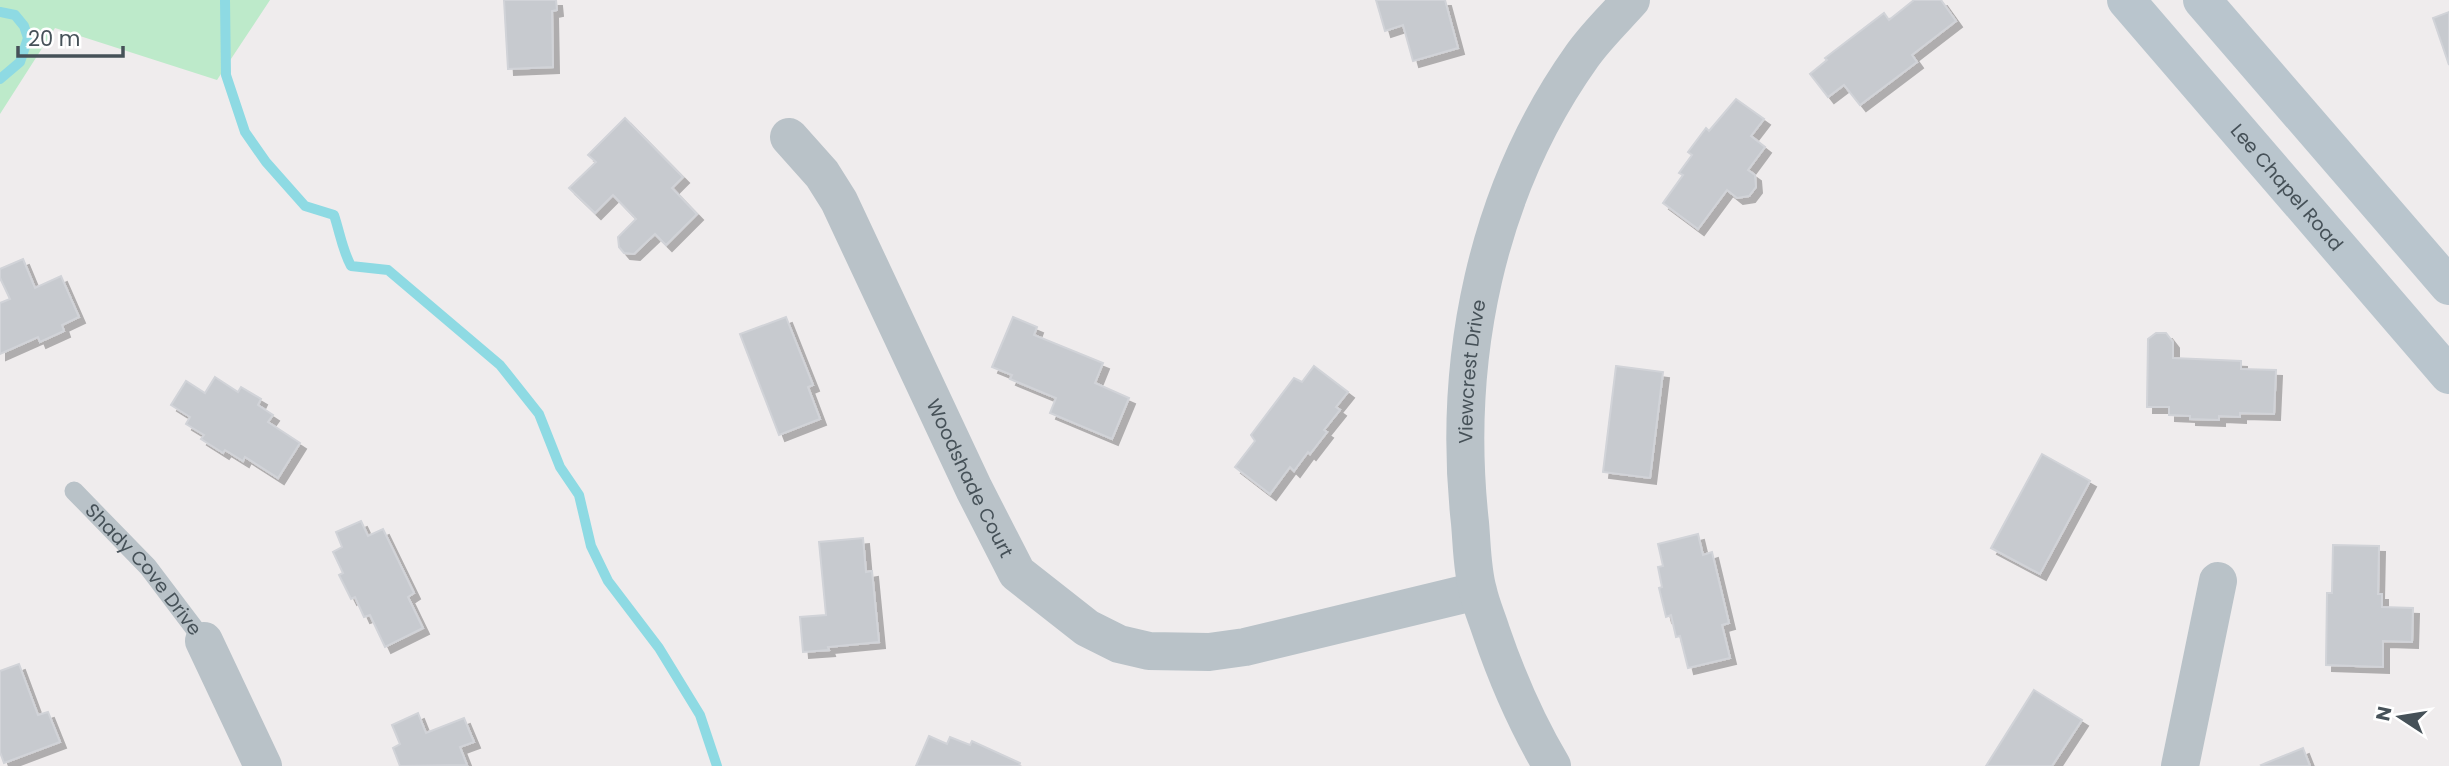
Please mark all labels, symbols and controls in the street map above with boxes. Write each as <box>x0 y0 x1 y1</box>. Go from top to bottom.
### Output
scale bar <box>18 14 122 58</box>
text: 20 m <box>28 24 81 53</box>
street label: Lee Chapel Road <box>2225 118 2350 257</box>
street label: Viewcrest Drive <box>1452 297 1492 444</box>
street label: Woodshade Court <box>920 394 1020 562</box>
street label: Shady Cove Drive <box>79 497 208 641</box>
north arrow <box>2365 682 2435 752</box>
text: N <box>2369 704 2399 723</box>

